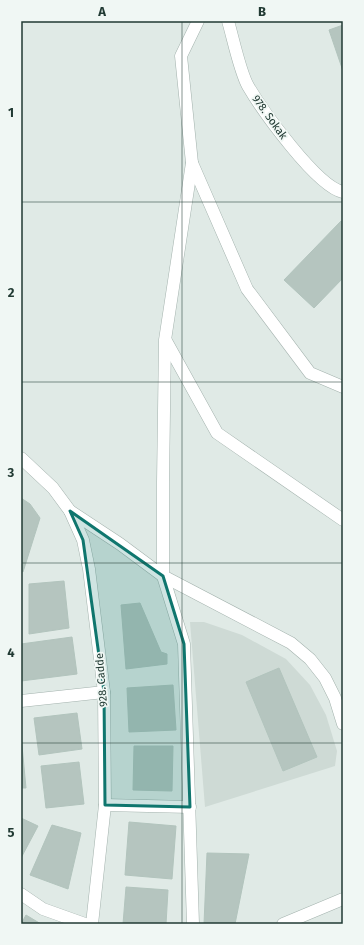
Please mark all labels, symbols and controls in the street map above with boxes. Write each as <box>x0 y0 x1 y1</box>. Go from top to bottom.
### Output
text: A <box>97 4 106 19</box>
text: B <box>258 4 266 19</box>
street label: 978. Sokak <box>249 93 290 142</box>
text: 1 <box>8 105 14 120</box>
text: 2 <box>8 285 15 300</box>
text: 3 <box>7 465 15 480</box>
text: 4 <box>7 645 15 660</box>
street label: 928. Cadde <box>93 653 110 707</box>
text: 5 <box>8 825 15 840</box>

